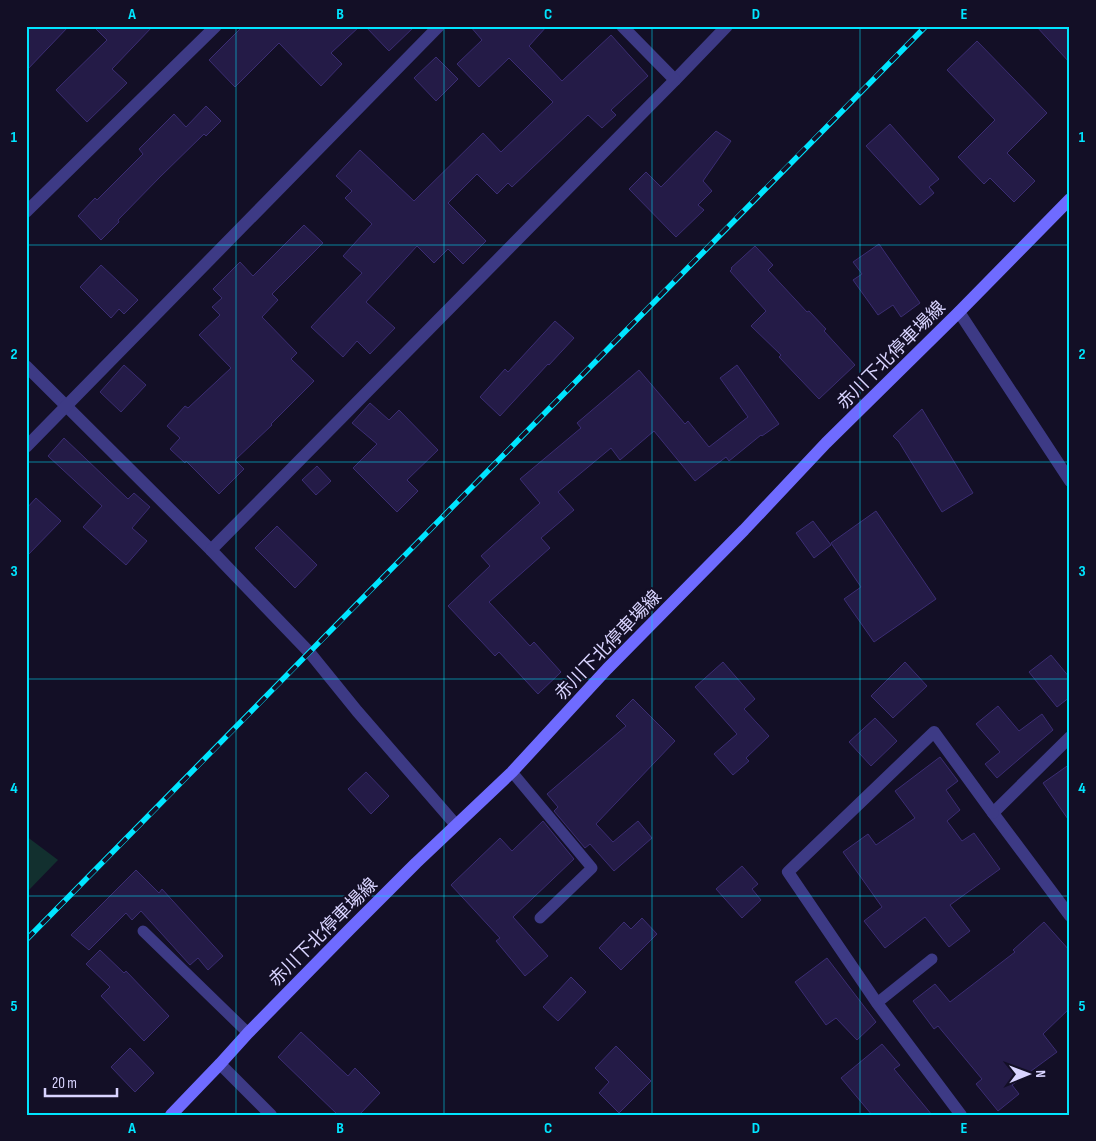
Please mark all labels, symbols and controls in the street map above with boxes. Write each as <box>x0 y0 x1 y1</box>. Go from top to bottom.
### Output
text: A <box>127 5 136 24</box>
text: B <box>336 5 344 24</box>
text: C <box>544 5 552 24</box>
text: D <box>752 5 760 24</box>
text: E <box>961 5 968 24</box>
text: 1 <box>11 128 18 147</box>
text: 1 <box>1079 128 1086 147</box>
street label: 赤川下北停車場線 <box>833 297 950 414</box>
text: 2 <box>10 345 18 364</box>
text: 2 <box>1078 345 1086 364</box>
text: 3 <box>10 562 18 581</box>
text: 3 <box>1078 562 1086 581</box>
street label: 赤川下北停車場線 <box>551 586 666 704</box>
text: 4 <box>10 779 18 798</box>
text: 4 <box>1078 779 1086 798</box>
street label: 赤川下北停車場線 <box>265 874 382 991</box>
text: 5 <box>10 997 18 1016</box>
text: 5 <box>1078 997 1086 1016</box>
north arrow <box>1004 1048 1054 1098</box>
scale bar <box>45 1066 118 1098</box>
text: N <box>1032 1070 1049 1078</box>
text: 20 m <box>52 1074 77 1093</box>
text: A <box>127 1119 136 1138</box>
text: B <box>336 1119 344 1138</box>
text: C <box>544 1119 552 1138</box>
text: D <box>752 1119 760 1138</box>
text: E <box>961 1119 968 1138</box>

